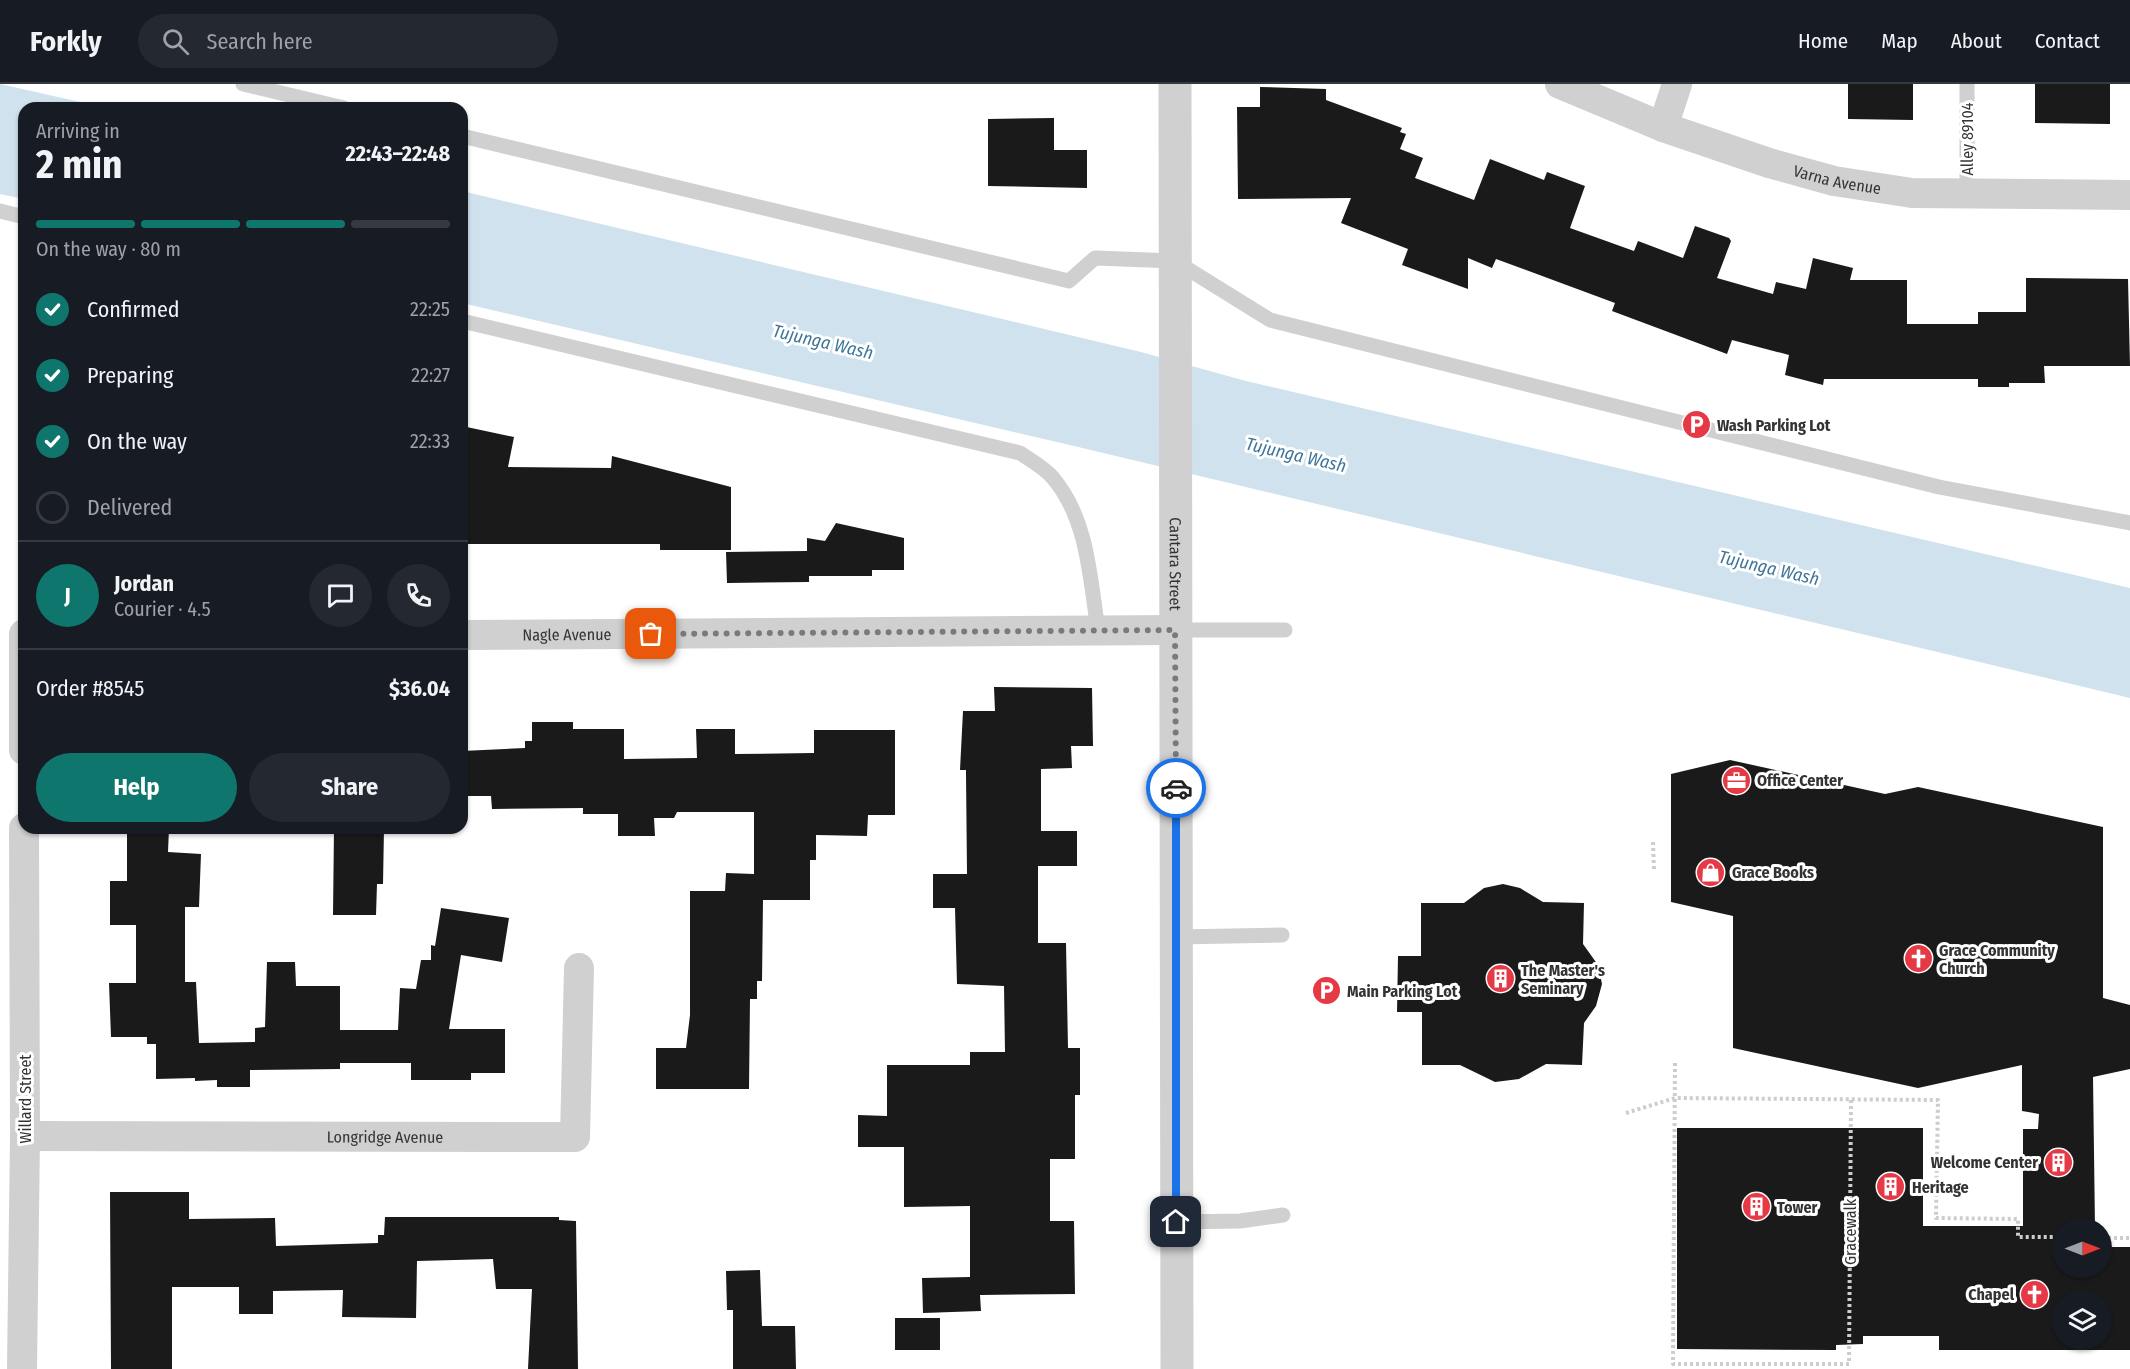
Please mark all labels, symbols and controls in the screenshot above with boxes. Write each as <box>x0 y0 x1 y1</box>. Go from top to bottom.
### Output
search box <box>138 14 558 68</box>
text: Forkly <box>30 25 102 58</box>
icon: search <box>159 25 192 58</box>
text: Search here <box>207 28 313 55</box>
text: Home <box>1798 28 1848 54</box>
text: Map <box>1881 28 1918 54</box>
text: About <box>1951 28 2002 54</box>
text: Contact <box>2035 28 2100 54</box>
street label: Alley 89104 <box>1958 102 1977 176</box>
text: Arriving in <box>36 119 120 143</box>
text: 22:43–22:48 <box>346 140 450 167</box>
text: 2 min <box>36 142 122 188</box>
street label: Varna Avenue <box>1791 161 1883 198</box>
text: On the way · 80 m <box>36 237 181 261</box>
icon: check <box>36 293 69 326</box>
text: Confirmed <box>87 296 180 323</box>
text: 22:25 <box>410 297 450 321</box>
water label: Tujunga Wash <box>771 320 875 364</box>
icon: check <box>36 359 69 392</box>
text: Preparing <box>87 362 173 389</box>
text: 22:27 <box>411 363 450 387</box>
parking icon: Wash Parking Lot <box>1680 409 1712 441</box>
place label: Wash Parking Lot <box>1717 416 1831 435</box>
icon: check <box>36 425 69 458</box>
text: On the way <box>87 428 187 455</box>
text: 22:33 <box>410 429 450 453</box>
water label: Tujunga Wash <box>1244 433 1348 477</box>
text: Delivered <box>87 494 172 521</box>
street label: Cantara Street <box>1166 517 1185 611</box>
water label: Tujunga Wash <box>1717 546 1821 590</box>
button: chat <box>309 564 372 627</box>
button: phone <box>387 564 450 627</box>
text: Jordan <box>114 570 174 597</box>
text: J <box>64 582 71 609</box>
text: Courier · 4.5 <box>114 597 211 621</box>
pin <box>625 608 676 659</box>
icon: bag <box>634 617 667 650</box>
street label: Nagle Avenue <box>522 624 612 644</box>
text: Order #8545 <box>36 675 144 702</box>
text: $36.04 <box>389 675 450 702</box>
button: Help <box>36 753 237 822</box>
button: Share <box>249 753 450 822</box>
courier <box>1146 758 1206 818</box>
office icon: Office Center <box>1720 764 1752 796</box>
place label: Office Center <box>1757 771 1843 790</box>
icon: car <box>1160 772 1193 805</box>
shop icon: Grace Books <box>1695 856 1727 888</box>
place label: Grace Books <box>1732 863 1814 882</box>
place label: Grace Community Church <box>1939 941 2055 978</box>
church icon: Grace Community Church <box>1902 943 1934 975</box>
place label: The Master's Seminary <box>1521 961 1605 998</box>
building icon: The Master's Seminary <box>1484 963 1516 995</box>
parking icon: Main Parking Lot <box>1310 975 1342 1007</box>
place label: Main Parking Lot <box>1347 982 1458 1001</box>
street label: Willard Street <box>16 1054 35 1144</box>
street label: Longridge Avenue <box>327 1127 443 1146</box>
building icon: Welcome Center <box>2043 1146 2075 1178</box>
place label: Welcome Center <box>1931 1153 2038 1172</box>
building icon: Heritage <box>1875 1171 1907 1203</box>
place label: Heritage <box>1912 1178 1969 1197</box>
building icon: Tower <box>1740 1191 1772 1223</box>
pin <box>1150 1196 1201 1247</box>
place label: Tower <box>1777 1198 1818 1217</box>
street label: Gracewalk <box>1841 1198 1860 1265</box>
icon: home <box>1159 1205 1192 1238</box>
north arrow <box>2052 1218 2112 1278</box>
map controls <box>2052 1218 2112 1350</box>
church icon: Chapel <box>2019 1278 2051 1310</box>
place label: Chapel <box>1968 1285 2015 1304</box>
button: layers <box>2052 1290 2112 1350</box>

